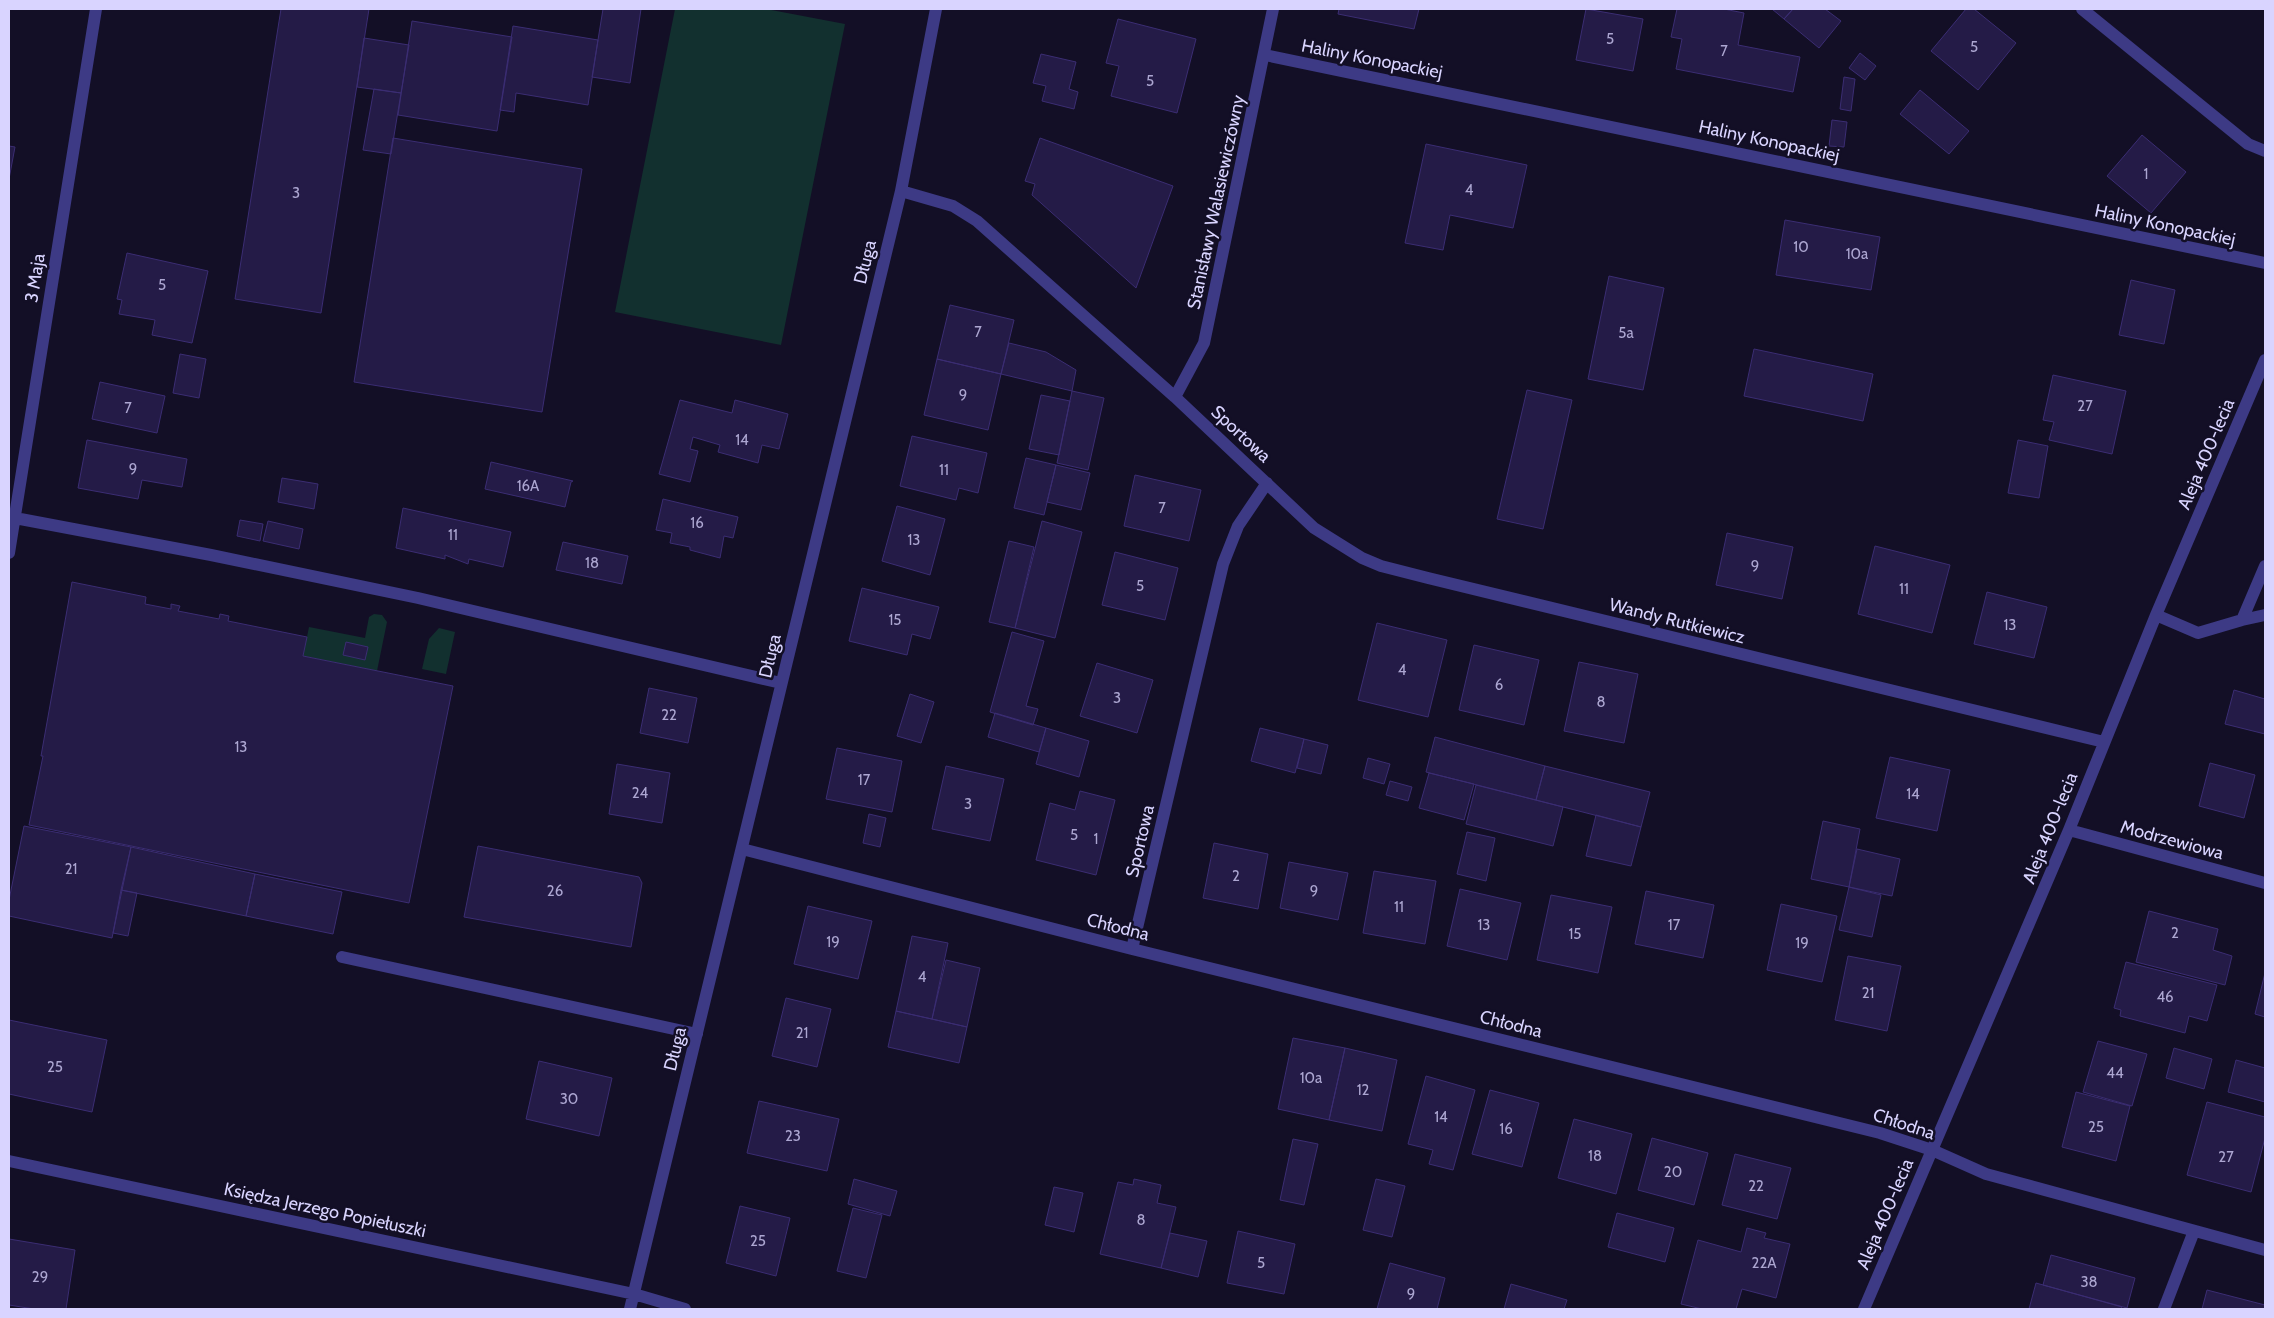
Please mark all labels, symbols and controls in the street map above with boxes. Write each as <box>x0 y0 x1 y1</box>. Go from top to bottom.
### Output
house number: 5 <box>1606 30 1614 48</box>
street label: Haliny Konopackiej <box>1300 35 1444 83</box>
house number: 5 <box>1970 38 1978 56</box>
house number: 7 <box>1720 42 1728 60</box>
house number: 5 <box>1146 72 1154 90</box>
street label: Stanisławy Walasiewiczówny <box>1183 93 1249 311</box>
street label: Haliny Konopackiej <box>1697 115 1841 167</box>
house number: 1 <box>2144 165 2148 183</box>
house number: 4 <box>1465 181 1474 199</box>
house number: 3 <box>292 184 300 202</box>
street label: Haliny Konopackiej <box>2093 199 2237 251</box>
street label: Długa <box>849 237 881 286</box>
house number: 10 <box>1793 238 1809 256</box>
house number: 10a <box>1846 245 1869 263</box>
street label: 3 Maja <box>20 252 50 304</box>
house number: 5 <box>158 276 166 294</box>
house number: 7 <box>974 323 982 341</box>
house number: 5a <box>1618 324 1634 342</box>
house number: 9 <box>959 386 967 404</box>
street label: Aleja 400-lecia <box>2173 395 2239 513</box>
house number: 27 <box>2077 397 2093 415</box>
house number: 7 <box>124 399 132 417</box>
street label: Sportowa <box>1207 401 1276 467</box>
house number: 14 <box>735 431 749 449</box>
house number: 9 <box>129 460 137 478</box>
house number: 11 <box>939 461 949 479</box>
house number: 16A <box>517 477 540 495</box>
house number: 7 <box>1158 499 1166 517</box>
house number: 16 <box>690 514 704 532</box>
house number: 11 <box>448 526 458 544</box>
house number: 13 <box>907 531 921 549</box>
house number: 18 <box>585 554 599 572</box>
house number: 9 <box>1751 557 1759 575</box>
house number: 5 <box>1136 577 1144 595</box>
house number: 11 <box>1899 580 1909 598</box>
street label: Wandy Rutkiewicz <box>1607 594 1748 649</box>
house number: 15 <box>888 611 902 629</box>
house number: 13 <box>2003 616 2017 634</box>
street label: Długa <box>754 632 786 680</box>
house number: 4 <box>1398 661 1407 679</box>
house number: 6 <box>1495 676 1503 694</box>
house number: 3 <box>1113 689 1121 707</box>
house number: 8 <box>1596 693 1606 711</box>
house number: 22 <box>661 706 677 724</box>
house number: 13 <box>234 738 248 756</box>
street label: Aleja 400-lecia <box>2018 769 2082 887</box>
house number: 17 <box>858 771 871 789</box>
house number: 24 <box>632 784 649 802</box>
house number: 14 <box>1906 785 1920 803</box>
house number: 3 <box>964 795 972 813</box>
street label: Sportowa <box>1121 802 1159 879</box>
street label: Modrzewiowa <box>2118 816 2226 864</box>
house number: 5 <box>1070 826 1078 844</box>
house number: 1 <box>1094 830 1098 848</box>
house number: 21 <box>65 860 77 878</box>
house number: 2 <box>1232 867 1240 885</box>
house number: 26 <box>547 882 563 900</box>
house number: 9 <box>1310 882 1318 900</box>
house number: 11 <box>1394 898 1404 916</box>
street label: Chłodna <box>1084 909 1152 945</box>
house number: 13 <box>1477 916 1491 934</box>
house number: 17 <box>1668 916 1681 934</box>
house number: 2 <box>2171 924 2179 942</box>
house number: 15 <box>1568 925 1582 943</box>
house number: 19 <box>826 933 840 951</box>
house number: 19 <box>1795 934 1809 952</box>
house number: 4 <box>918 968 927 986</box>
house number: 21 <box>1862 984 1874 1002</box>
house number: 46 <box>2156 988 2174 1006</box>
street label: Chłodna <box>1477 1006 1545 1042</box>
street label: Długa <box>659 1024 691 1073</box>
house number: 21 <box>796 1024 808 1042</box>
house number: 25 <box>47 1058 63 1076</box>
house number: 44 <box>2106 1064 2124 1082</box>
house number: 10a <box>1300 1069 1323 1087</box>
house number: 12 <box>1357 1081 1370 1099</box>
house number: 30 <box>560 1090 578 1108</box>
street label: Chłodna <box>1870 1104 1938 1144</box>
house number: 14 <box>1434 1108 1448 1126</box>
house number: 25 <box>2088 1118 2104 1136</box>
house number: 16 <box>1499 1120 1513 1138</box>
house number: 23 <box>785 1127 801 1145</box>
house number: 18 <box>1588 1147 1602 1165</box>
house number: 27 <box>2218 1148 2234 1166</box>
street label: Aleja 400-lecia <box>1852 1155 1918 1273</box>
house number: 20 <box>1664 1163 1682 1181</box>
house number: 22 <box>1748 1177 1764 1195</box>
street label: Księdza Jerzego Popiełuszki <box>222 1178 428 1242</box>
house number: 8 <box>1136 1211 1146 1229</box>
house number: 25 <box>750 1232 766 1250</box>
house number: 5 <box>1257 1254 1265 1272</box>
house number: 22A <box>1752 1254 1777 1272</box>
house number: 29 <box>32 1268 48 1286</box>
house number: 38 <box>2080 1273 2098 1291</box>
house number: 9 <box>1407 1285 1415 1303</box>

